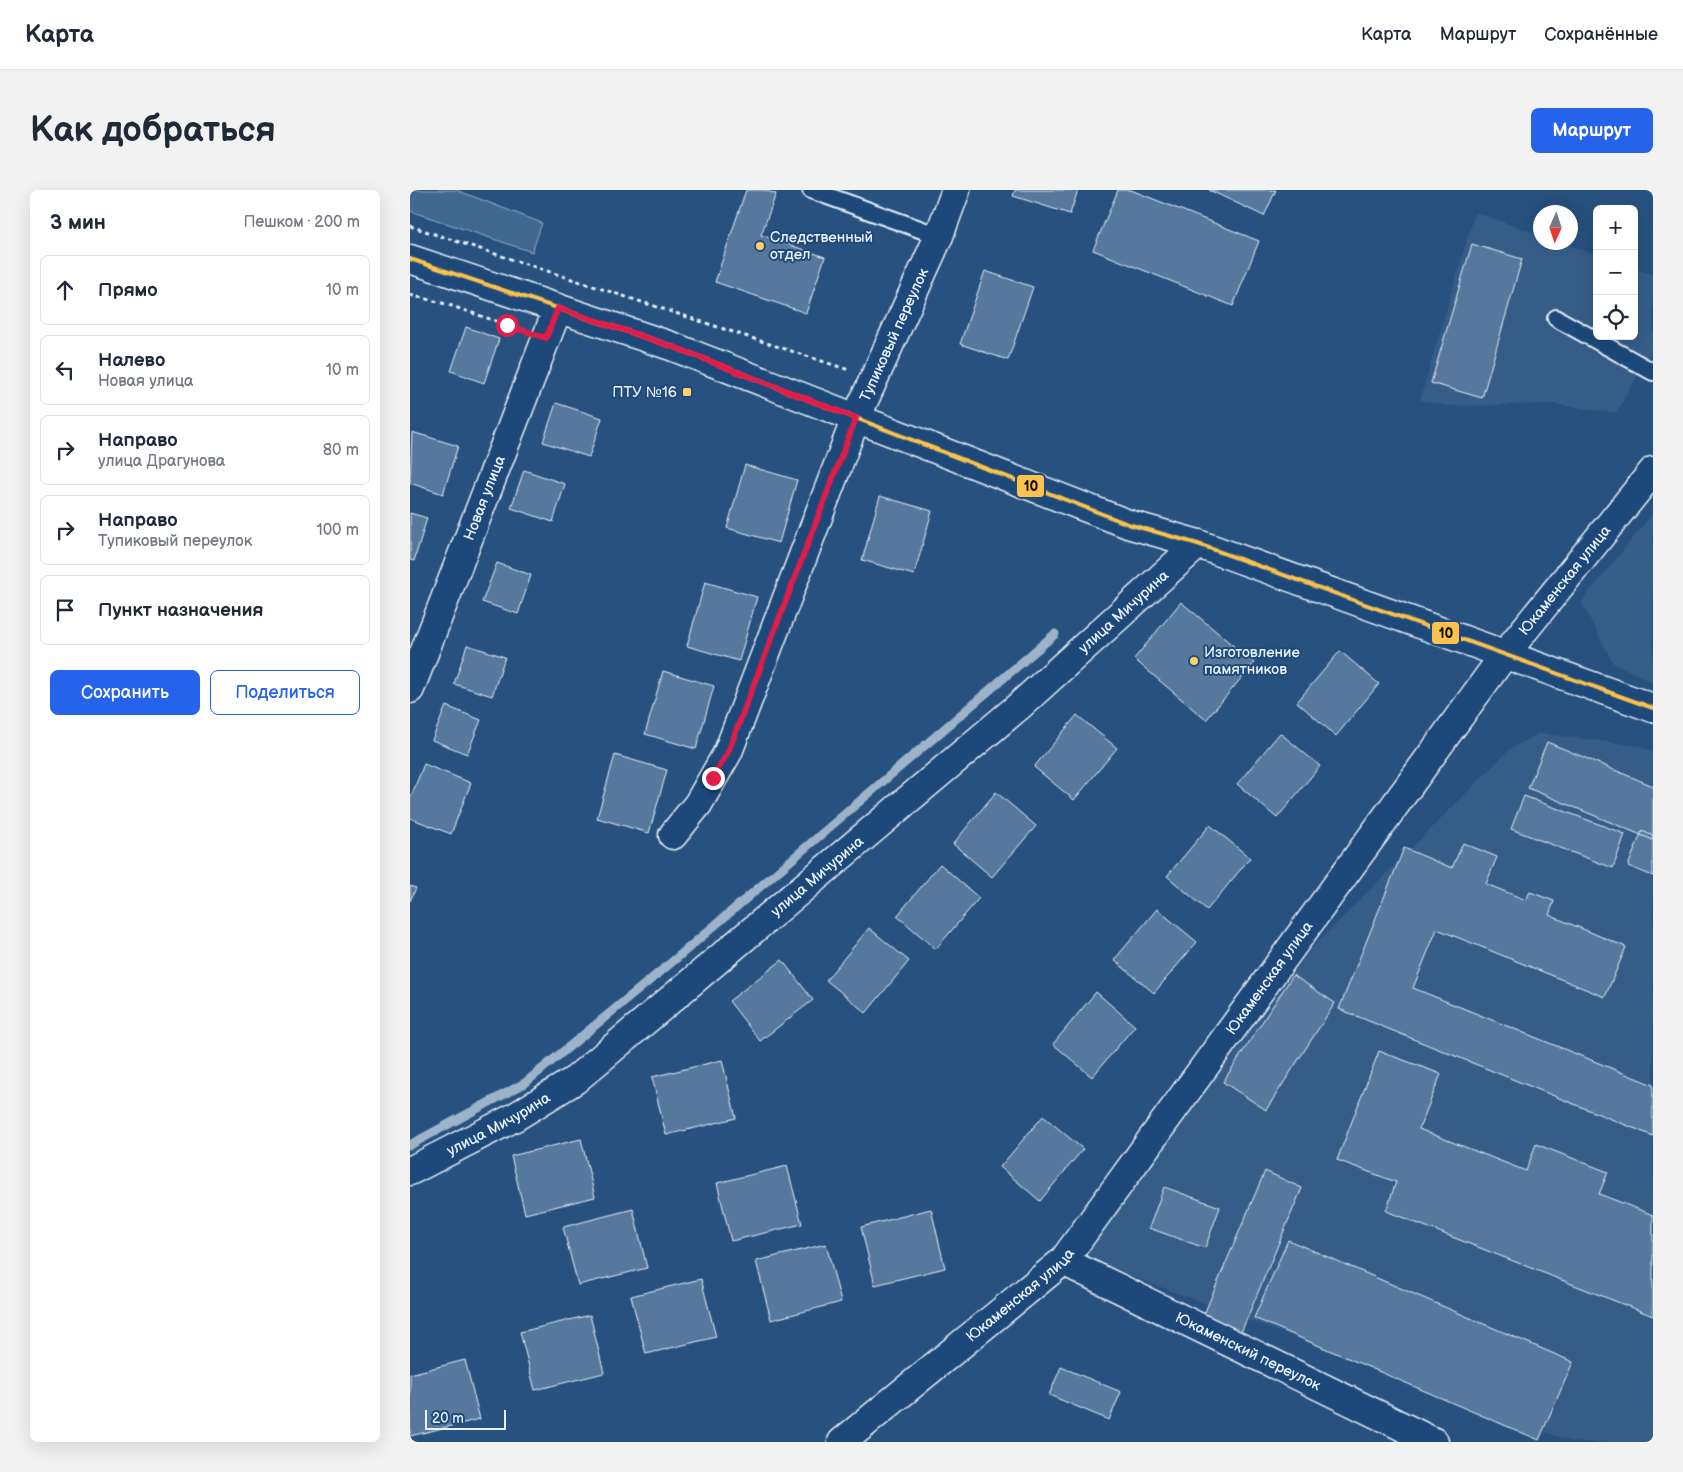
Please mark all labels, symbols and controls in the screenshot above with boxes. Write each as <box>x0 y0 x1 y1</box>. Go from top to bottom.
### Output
text: Карта <box>25 20 94 49</box>
text: Карта <box>1361 24 1412 45</box>
text: Маршрут <box>1440 24 1516 45</box>
text: Сохранённые <box>1544 24 1658 45</box>
button: Маршрут <box>1531 108 1653 153</box>
text: Как добраться <box>30 109 276 152</box>
north arrow <box>1533 205 1578 250</box>
map controls <box>1593 205 1638 340</box>
button: + <box>1593 205 1638 250</box>
text: 3 мин <box>50 210 106 235</box>
text: Пешком · 200 m <box>243 213 360 232</box>
place label: Следственный отдел <box>770 228 873 264</box>
marker: Следственный отдел <box>754 240 766 252</box>
button: − <box>1593 250 1638 295</box>
street label: Тупиковый переулок <box>856 265 933 405</box>
icon: ahead <box>51 276 79 304</box>
text: Прямо <box>98 279 158 302</box>
text: 10 m <box>326 281 359 300</box>
button: locate <box>1593 295 1638 340</box>
route start <box>496 314 519 337</box>
text: Налево <box>98 349 165 372</box>
icon: left <box>51 356 79 384</box>
text: 10 m <box>326 361 359 380</box>
text: Новая улица <box>98 372 194 391</box>
place label: ПТУ №16 <box>612 383 677 402</box>
marker: ПТУ №16 <box>681 386 693 398</box>
text: Направо <box>98 429 178 452</box>
icon: right <box>51 436 79 464</box>
text: 80 m <box>323 441 359 460</box>
text: улица Драгунова <box>98 452 225 471</box>
street label: Новая улица <box>460 453 510 543</box>
line badge: 10 <box>1016 474 1045 498</box>
text: 10 <box>1024 478 1039 495</box>
text: Направо <box>98 509 178 532</box>
icon: right <box>51 516 79 544</box>
text: 100 m <box>316 521 359 540</box>
street label: Юкаменская улица <box>1515 522 1615 639</box>
text: Тупиковый переулок <box>98 532 252 551</box>
street label: улица Мичурина <box>1075 566 1173 658</box>
icon: arrive <box>51 596 79 624</box>
text: Пункт назначения <box>98 599 263 622</box>
line badge: 10 <box>1431 621 1460 645</box>
text: 10 <box>1439 625 1454 642</box>
place label: Изготовление памятников <box>1204 643 1300 679</box>
marker: Изготовление памятников <box>1188 655 1200 667</box>
button: Сохранить <box>50 670 200 715</box>
button: Поделиться <box>210 670 360 715</box>
route end <box>702 767 725 790</box>
street label: улица Мичурина <box>767 832 868 921</box>
street label: Юкаменская улица <box>1222 917 1317 1039</box>
street label: улица Мичурина <box>443 1088 554 1161</box>
street label: Юкаменская улица <box>962 1245 1079 1346</box>
street label: Юкаменский переулок <box>1172 1308 1324 1395</box>
scale bar <box>425 1407 506 1430</box>
text: 20 m <box>432 1410 464 1427</box>

